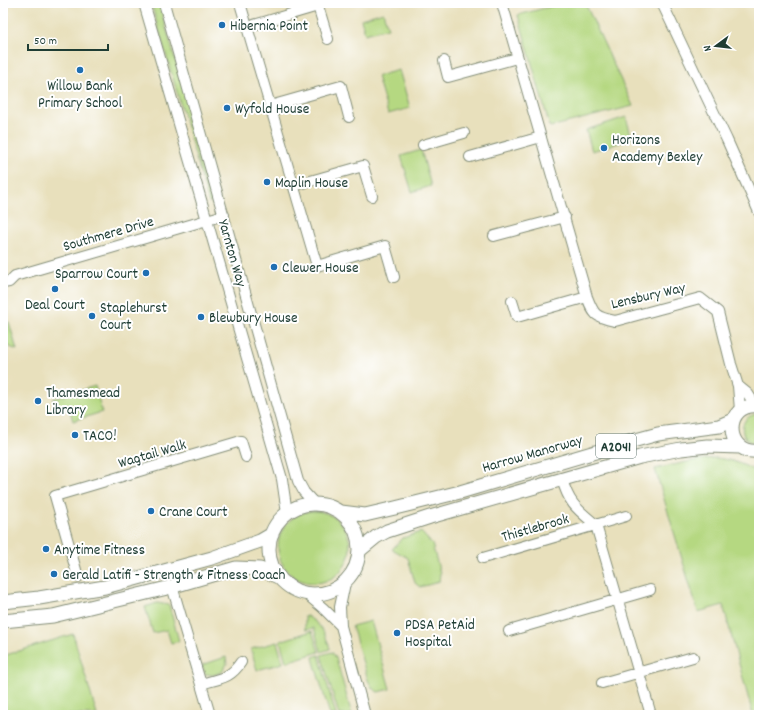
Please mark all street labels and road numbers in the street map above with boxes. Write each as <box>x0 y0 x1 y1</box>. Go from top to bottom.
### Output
street label: Southmere Drive <box>61 211 157 258</box>
street label: Yarnton Way <box>211 217 251 291</box>
street label: Lensbury Way <box>609 278 689 316</box>
street label: Harrow Manorway <box>480 430 586 480</box>
road number: A2041 <box>596 434 636 458</box>
street label: Wagtail Walk <box>116 435 189 475</box>
street label: Thistlebrook <box>499 509 572 549</box>

